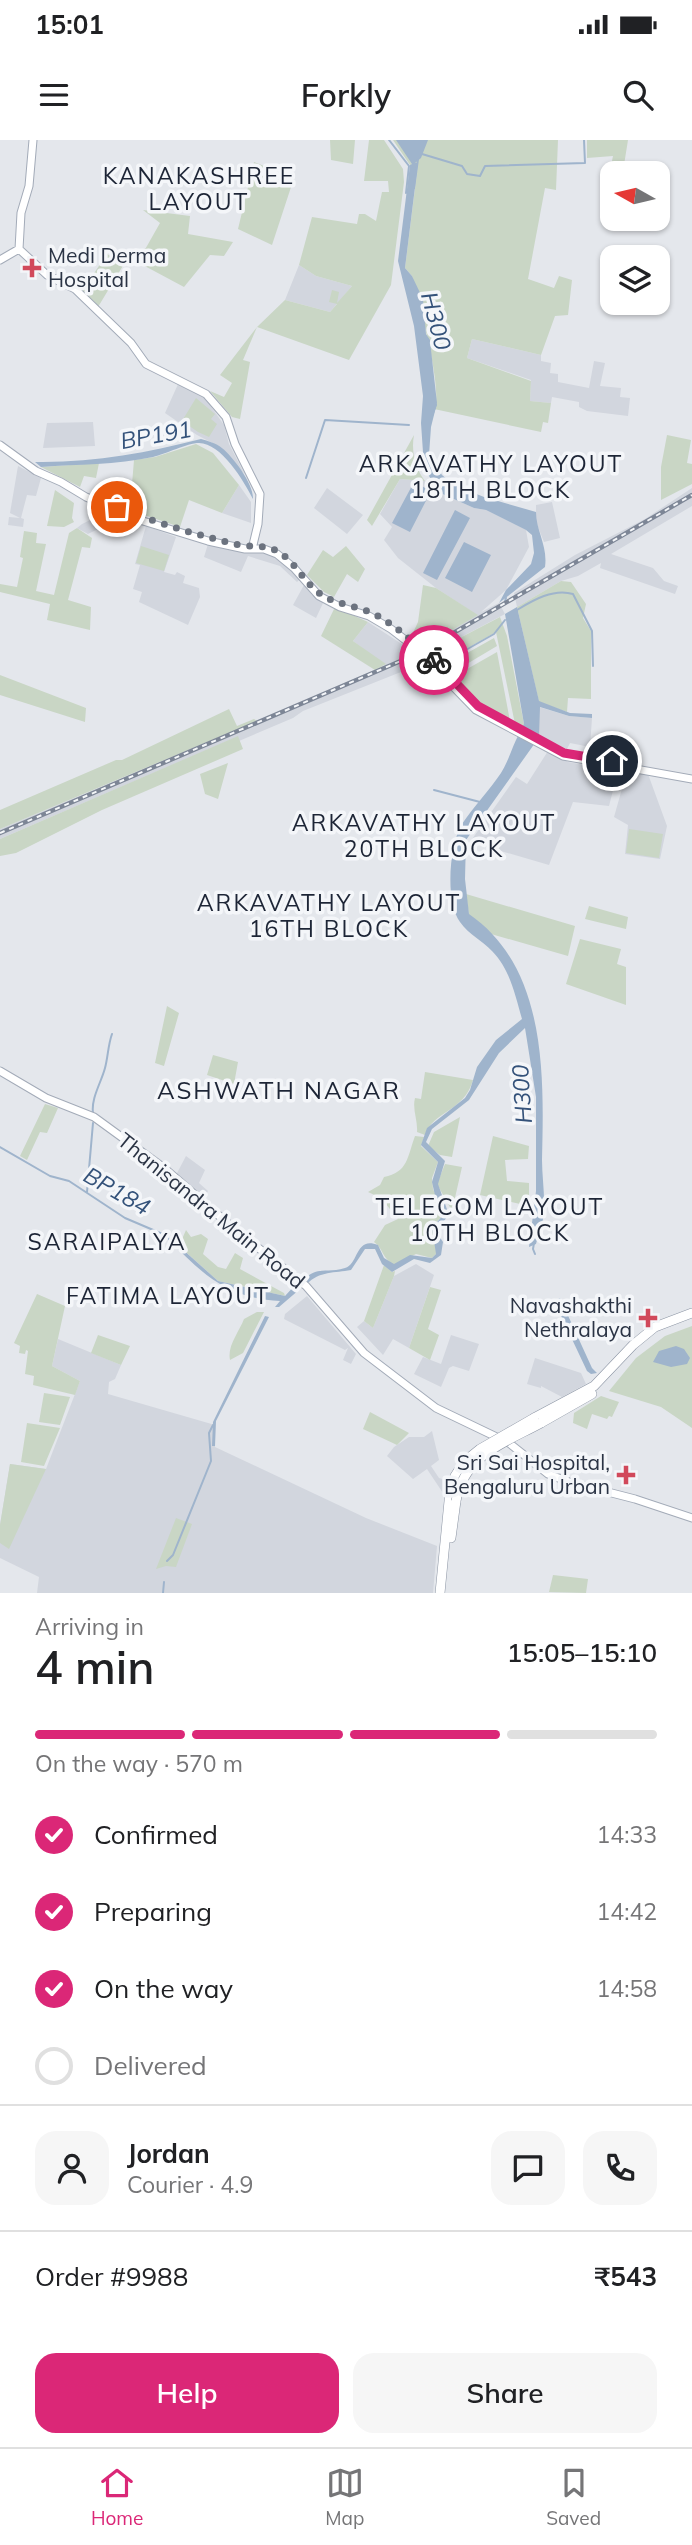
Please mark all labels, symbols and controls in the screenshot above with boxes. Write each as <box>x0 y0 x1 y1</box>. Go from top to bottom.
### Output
text: 15:01 <box>35 8 104 41</box>
text: Forkly <box>301 75 391 115</box>
icon: menu <box>35 76 73 114</box>
icon: search <box>619 76 657 114</box>
district label: KANAKASHREE LAYOUT <box>103 161 295 216</box>
north arrow <box>600 161 670 231</box>
map controls <box>600 161 670 315</box>
place label: Medi Derma Hospital <box>48 242 166 292</box>
button: layers <box>600 245 670 315</box>
marker: Medi Derma Hospital <box>22 258 42 278</box>
water label: H300 <box>415 289 458 353</box>
water label: BP191 <box>118 414 194 455</box>
district label: ARKAVATHY LAYOUT 18TH BLOCK <box>359 449 623 504</box>
pin <box>87 477 147 537</box>
icon: bag <box>98 488 136 526</box>
courier <box>399 625 469 695</box>
icon: bike <box>415 641 453 679</box>
pin <box>582 731 642 791</box>
icon: home <box>593 742 631 780</box>
district label: ARKAVATHY LAYOUT 20TH BLOCK <box>292 808 556 863</box>
district label: ARKAVATHY LAYOUT 16TH BLOCK <box>197 888 461 943</box>
water label: H300 <box>505 1063 538 1124</box>
district label: ASHWATH NAGAR <box>157 1075 401 1105</box>
street label: Thanisandra Main Road <box>113 1127 310 1294</box>
water label: BP184 <box>79 1160 156 1221</box>
district label: TELECOM LAYOUT 10TH BLOCK <box>376 1192 605 1247</box>
district label: SARAIPALYA <box>27 1227 187 1256</box>
district label: FATIMA LAYOUT <box>66 1281 270 1310</box>
place label: Navashakthi Nethralaya <box>510 1292 632 1342</box>
marker: Navashakthi Nethralaya <box>638 1308 658 1328</box>
place label: Sri Sai Hospital, Bengaluru Urban <box>444 1449 610 1499</box>
marker: Sri Sai Hospital, Bengaluru Urban <box>616 1465 636 1485</box>
text: Arriving in <box>35 1612 144 1641</box>
text: 15:05–15:10 <box>507 1636 657 1669</box>
text: 4 min <box>35 1638 154 1696</box>
text: On the way · 570 m <box>35 1749 243 1778</box>
icon: check <box>35 1816 73 1854</box>
text: Confirmed <box>94 1818 218 1851</box>
text: 14:33 <box>597 1820 657 1849</box>
icon: check <box>35 1893 73 1931</box>
text: Preparing <box>94 1895 212 1928</box>
text: 14:42 <box>597 1897 657 1926</box>
icon: check <box>35 1970 73 2008</box>
text: On the way <box>94 1972 233 2005</box>
text: 14:58 <box>597 1974 657 2003</box>
text: Delivered <box>94 2049 207 2082</box>
button: person <box>35 2131 109 2205</box>
button: chat <box>491 2131 565 2205</box>
button: phone <box>583 2131 657 2205</box>
text: Jordan <box>127 2137 210 2170</box>
text: Courier · 4.9 <box>127 2170 253 2199</box>
text: Order #9988 <box>35 2260 188 2293</box>
text: ₹543 <box>595 2260 657 2293</box>
button: Help <box>35 2353 339 2433</box>
button: Share <box>353 2353 657 2433</box>
tab: Home <box>91 2464 143 2530</box>
tab: Map <box>325 2464 364 2530</box>
tab: Saved <box>546 2464 601 2530</box>

